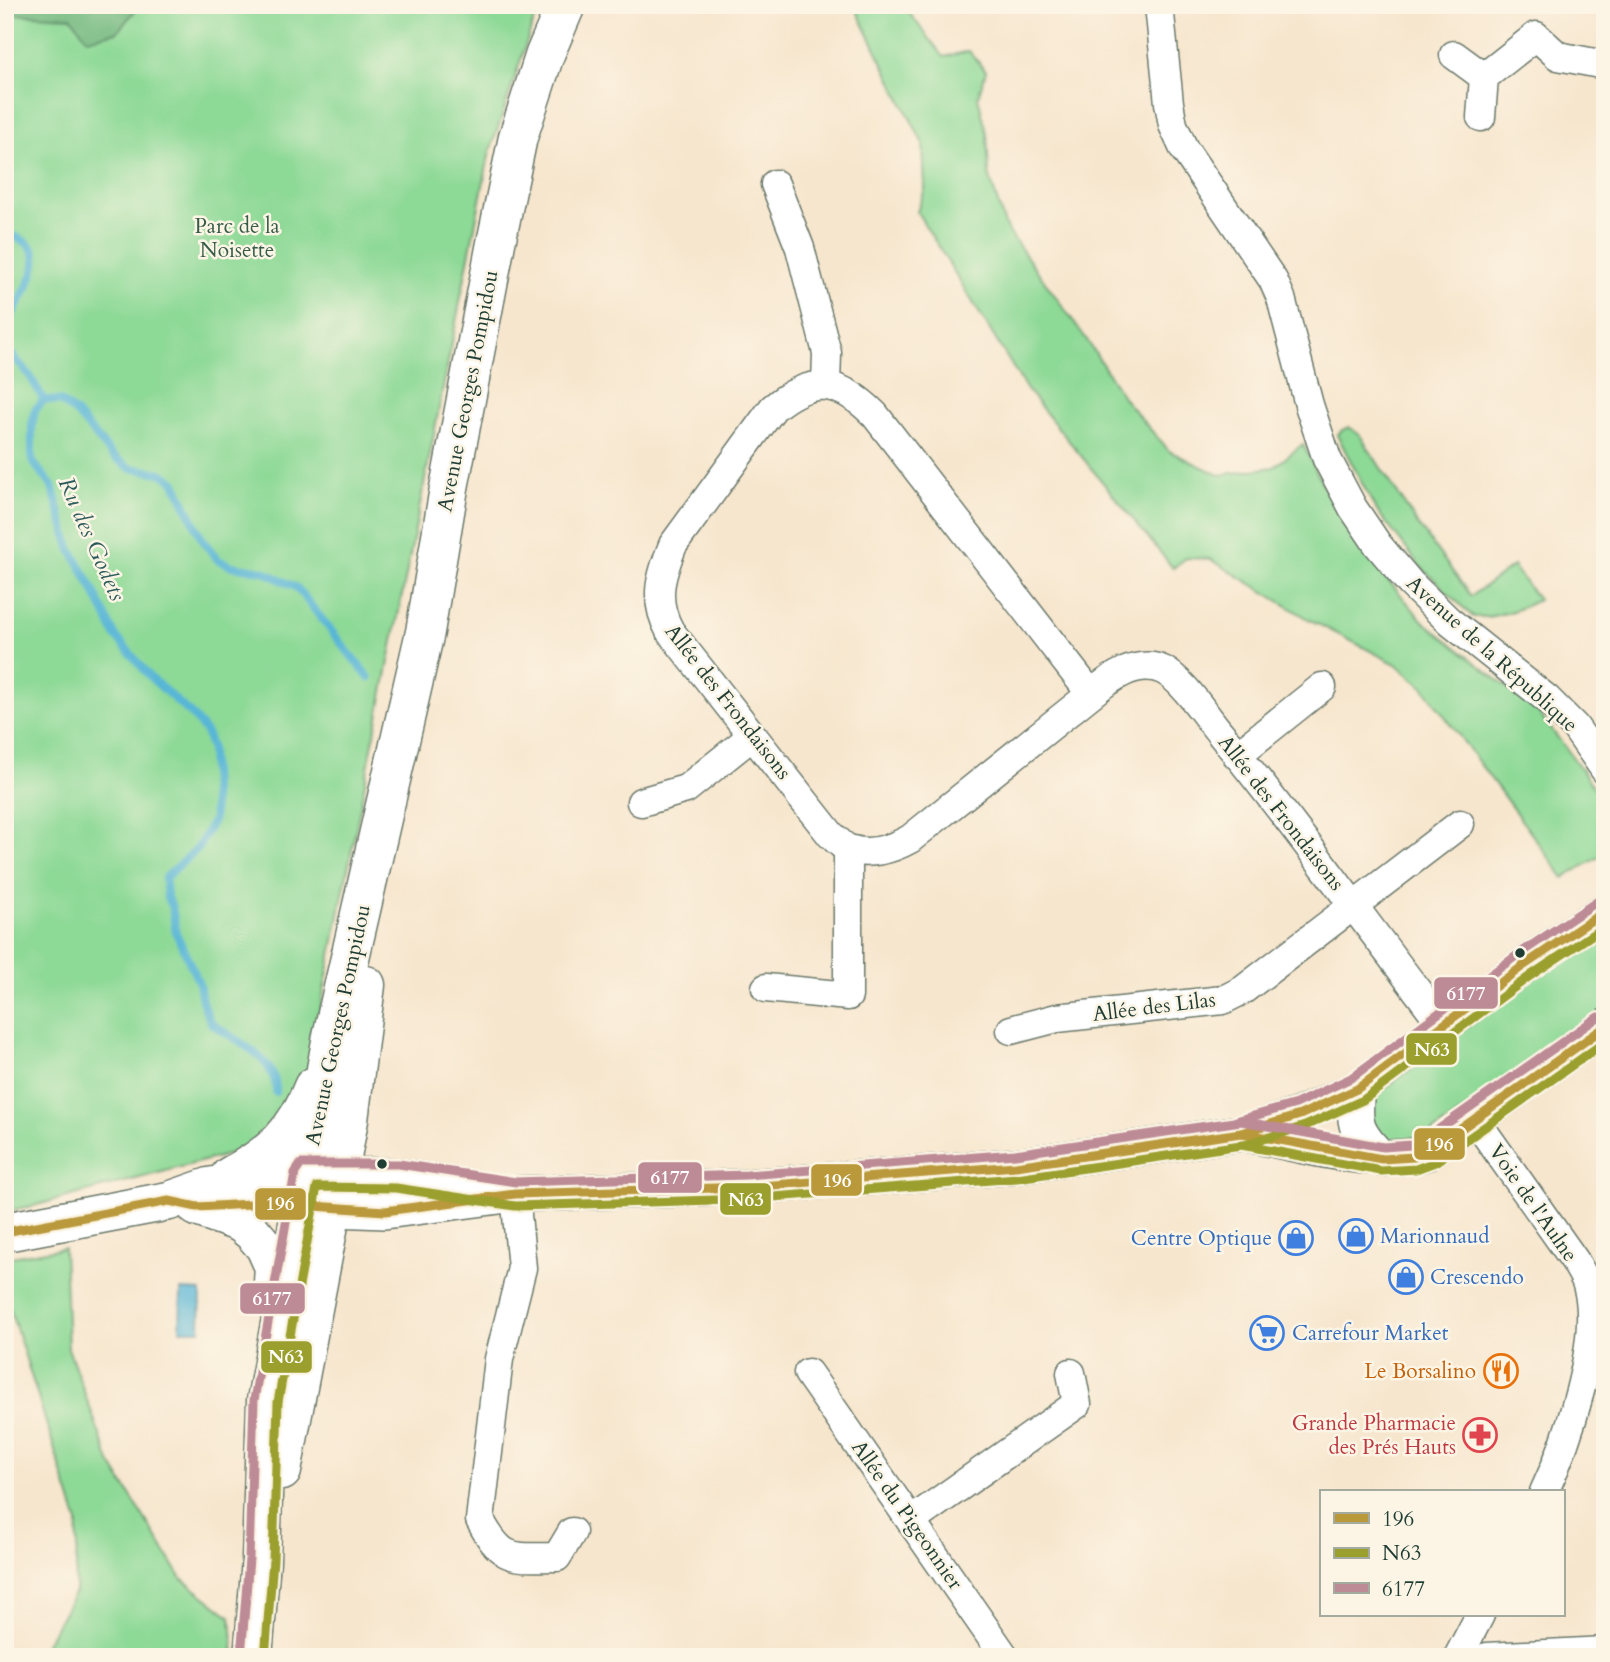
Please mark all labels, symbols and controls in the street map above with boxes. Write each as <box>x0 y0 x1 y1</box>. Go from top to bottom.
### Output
park label: Parc de la Noisette <box>194 212 280 265</box>
street label: Avenue Georges Pompidou <box>430 268 506 514</box>
water label: Ru des Godets <box>51 472 133 606</box>
street label: Avenue de la République <box>1400 569 1584 739</box>
street label: Allée des Frondaisons <box>658 618 798 786</box>
street label: Allée des Frondaisons <box>1211 729 1351 897</box>
street label: Avenue Georges Pompidou <box>298 902 378 1148</box>
unlabelled marker <box>1513 946 1527 960</box>
line badge: 6177 <box>1433 976 1499 1010</box>
text: 6177 <box>1447 981 1486 1007</box>
street label: Allée des Lilas <box>1091 985 1217 1029</box>
line badge: N63 <box>1405 1032 1458 1066</box>
text: N63 <box>1414 1037 1450 1063</box>
line badge: 196 <box>1413 1127 1466 1161</box>
text: 196 <box>1424 1132 1454 1158</box>
street label: Voie de l'Aulne <box>1482 1138 1584 1268</box>
unlabelled marker <box>375 1157 389 1171</box>
line badge: 6177 <box>637 1161 703 1194</box>
line badge: 196 <box>810 1163 863 1197</box>
text: 6177 <box>651 1165 690 1191</box>
text: 196 <box>822 1168 852 1194</box>
line badge: N63 <box>719 1182 772 1216</box>
line badge: 196 <box>254 1187 307 1221</box>
text: N63 <box>728 1187 764 1213</box>
text: 196 <box>265 1191 295 1217</box>
shop icon: Marionnaud <box>1337 1217 1375 1255</box>
shop icon: Centre Optique <box>1277 1219 1315 1257</box>
place label: Marionnaud <box>1380 1222 1489 1251</box>
place label: Centre Optique <box>1131 1224 1272 1253</box>
shop icon: Crescendo <box>1387 1258 1425 1296</box>
place label: Crescendo <box>1430 1263 1524 1292</box>
line badge: 6177 <box>239 1282 306 1315</box>
text: 6177 <box>253 1286 292 1312</box>
supermarket icon: Carrefour Market <box>1248 1314 1286 1352</box>
place label: Carrefour Market <box>1292 1319 1449 1348</box>
line badge: N63 <box>260 1340 313 1374</box>
text: N63 <box>268 1344 304 1370</box>
restaurant icon: Le Borsalino <box>1482 1352 1520 1390</box>
place label: Le Borsalino <box>1364 1357 1476 1386</box>
place label: Grande Pharmacie des Prés Hauts <box>1292 1409 1456 1462</box>
pharmacy icon: Grande Pharmacie des Prés Hauts <box>1461 1416 1499 1454</box>
street label: Allée du Pigeonnier <box>844 1434 970 1596</box>
legend <box>1320 1490 1564 1616</box>
text: 196 <box>1382 1505 1414 1534</box>
text: N63 <box>1382 1539 1421 1568</box>
text: 6177 <box>1382 1575 1425 1604</box>

